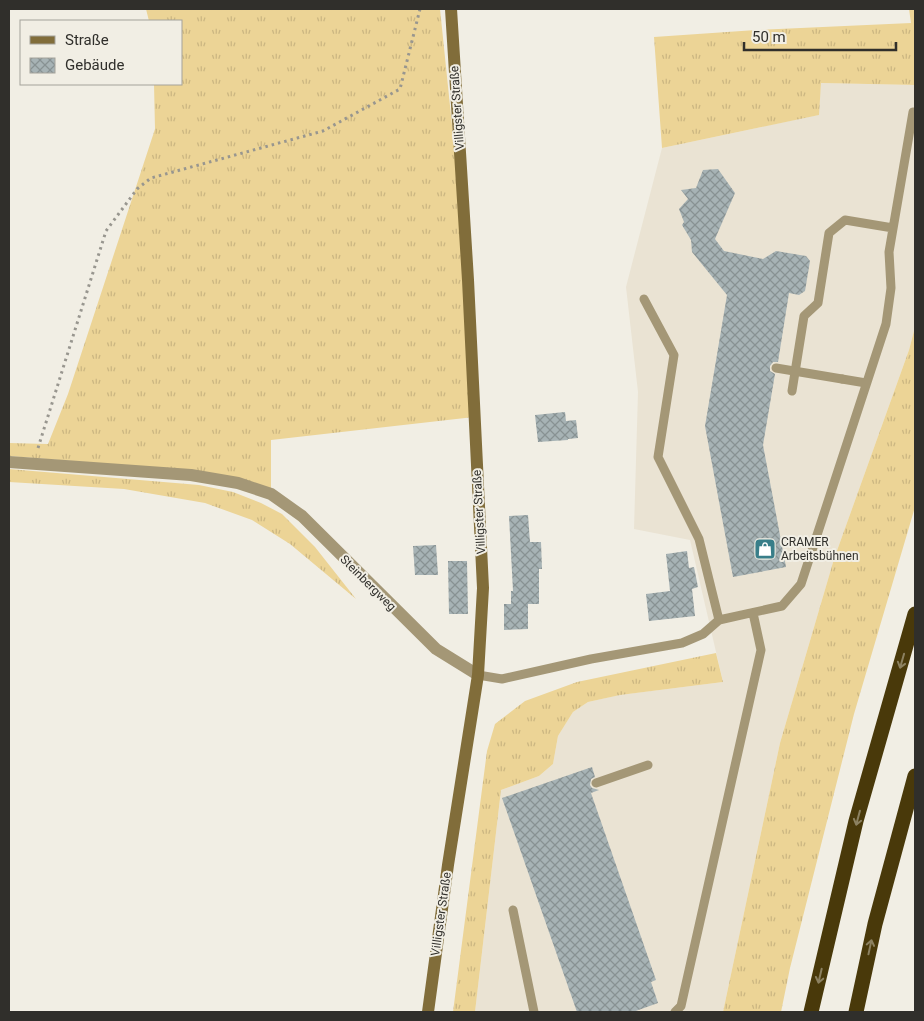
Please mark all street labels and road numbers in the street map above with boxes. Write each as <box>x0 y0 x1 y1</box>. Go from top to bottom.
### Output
street label: Villigster Straße <box>447 65 467 151</box>
street label: Villigster Straße <box>470 469 488 555</box>
street label: Steinbergweg <box>337 552 399 614</box>
street label: Villigster Straße <box>428 871 454 957</box>

